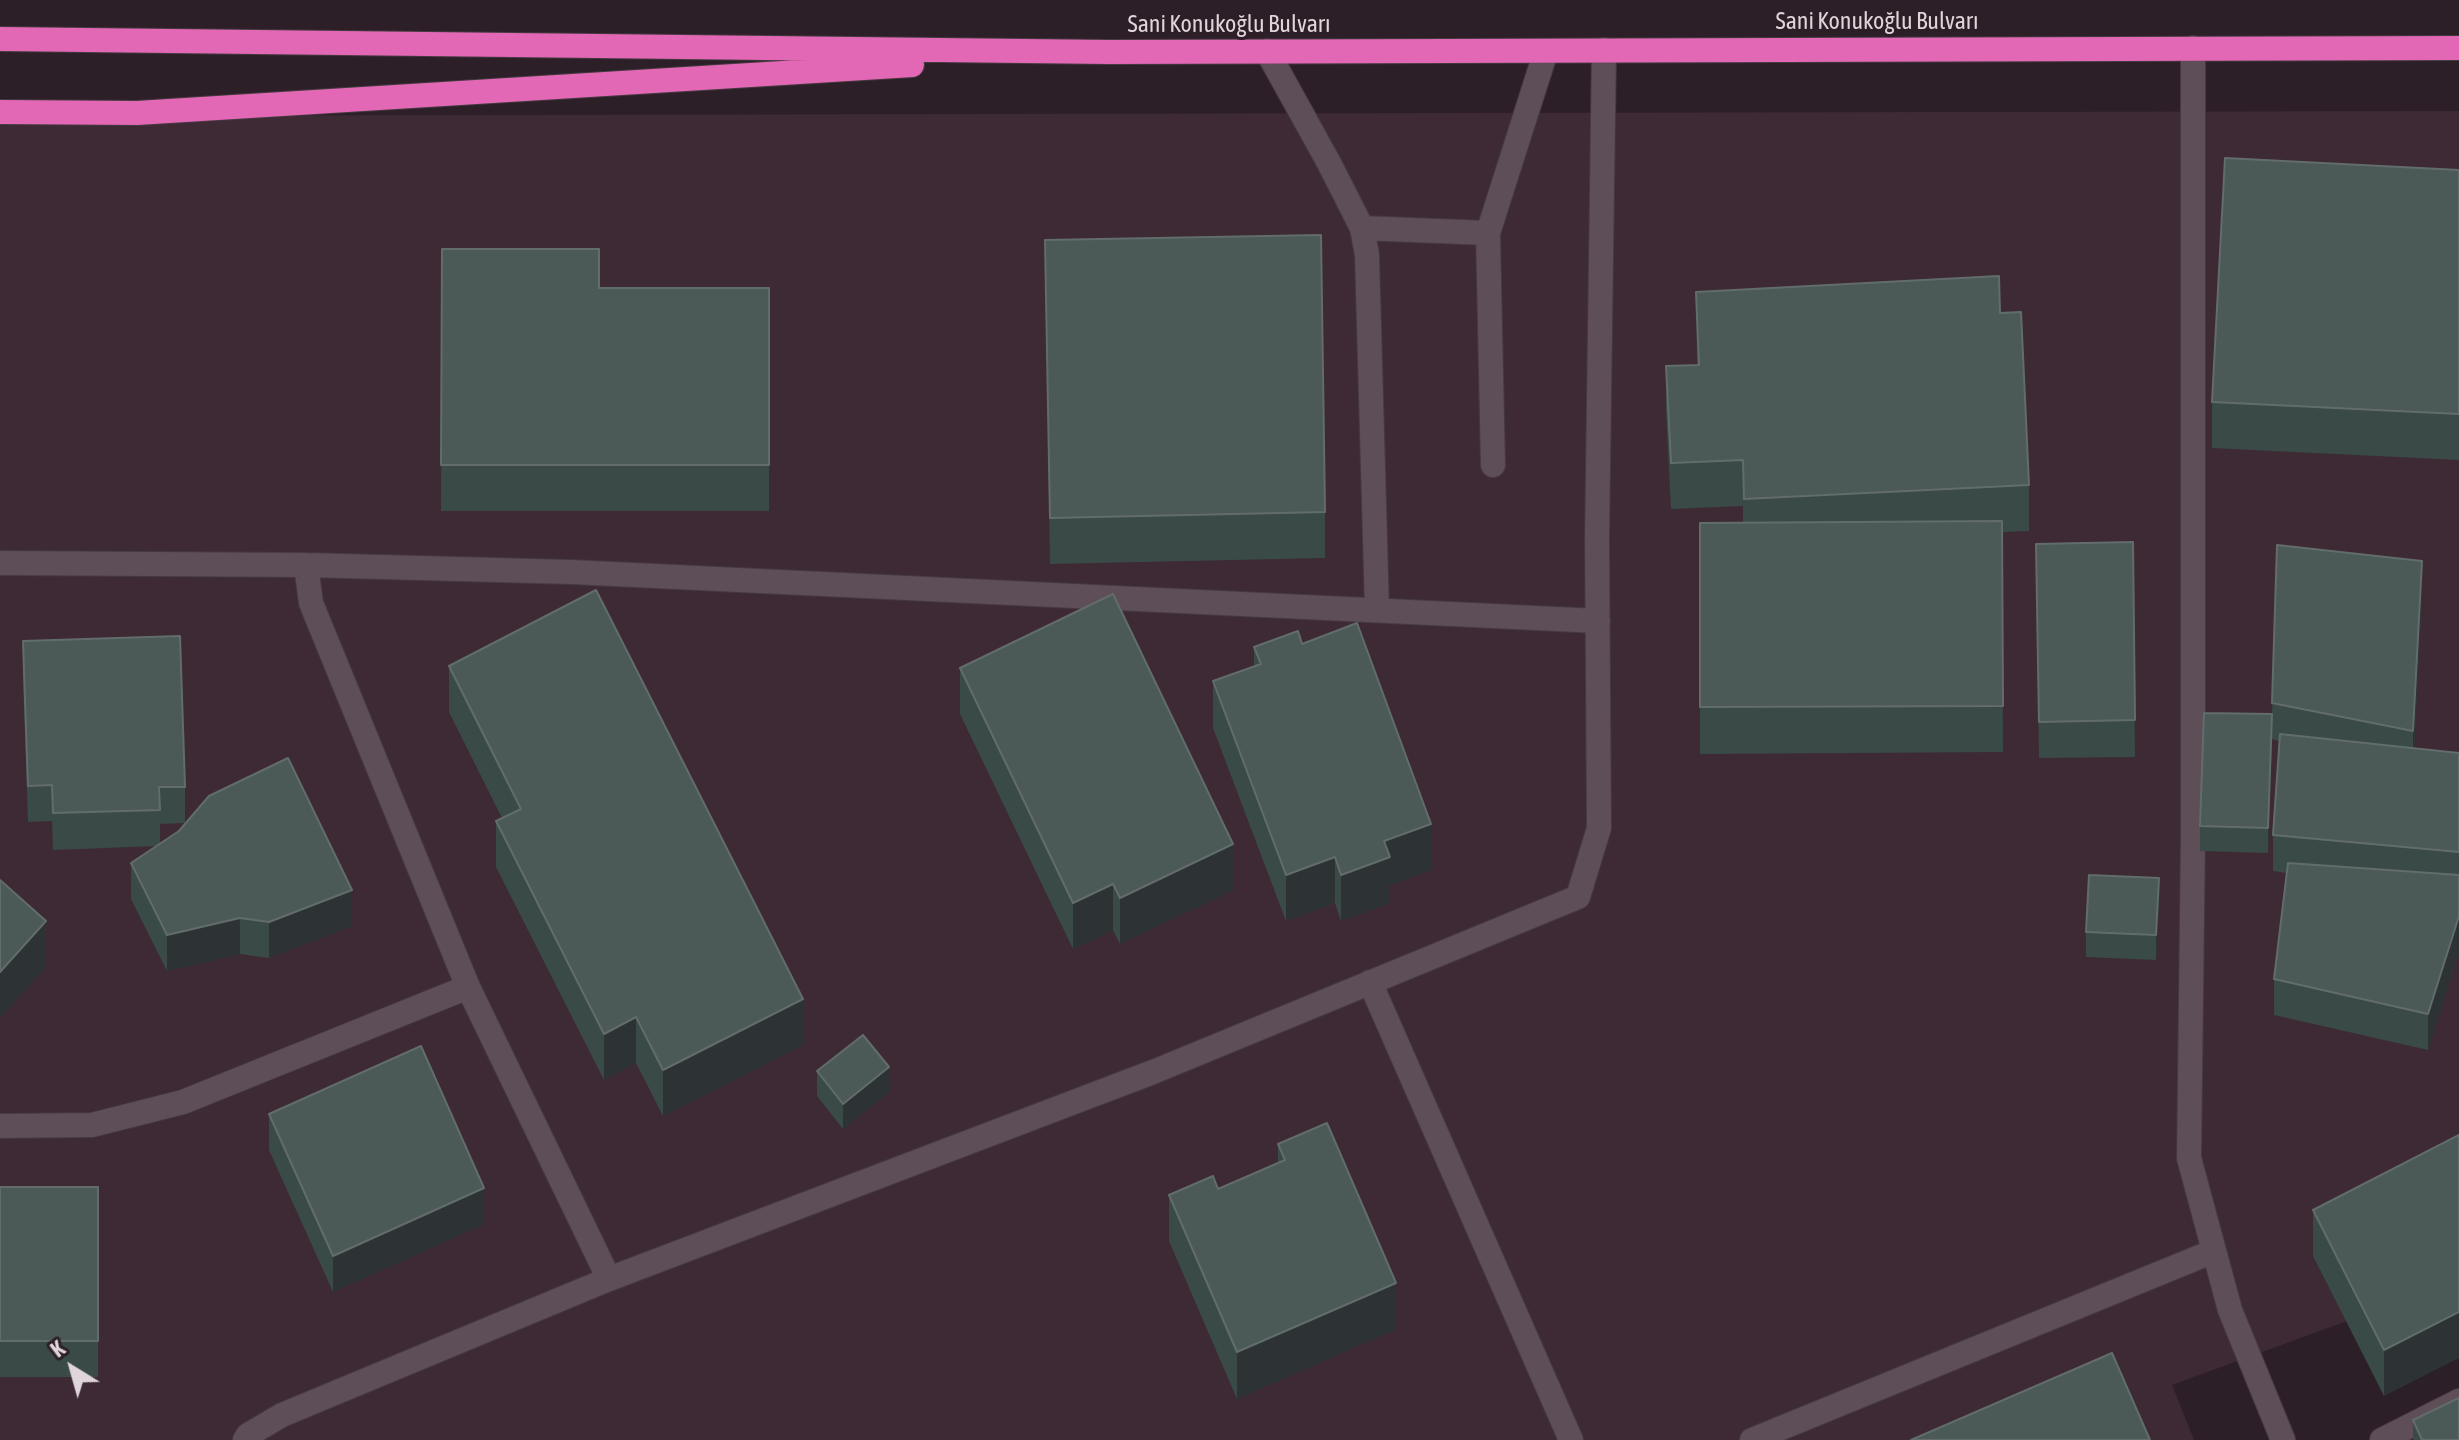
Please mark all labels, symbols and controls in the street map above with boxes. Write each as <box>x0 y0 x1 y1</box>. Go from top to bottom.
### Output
street label: Sani Konukoğlu Bulvarı <box>1776 7 1978 35</box>
street label: Sani Konukoğlu Bulvarı <box>1128 10 1330 38</box>
north arrow <box>32 1328 112 1408</box>
text: K <box>45 1335 70 1362</box>

